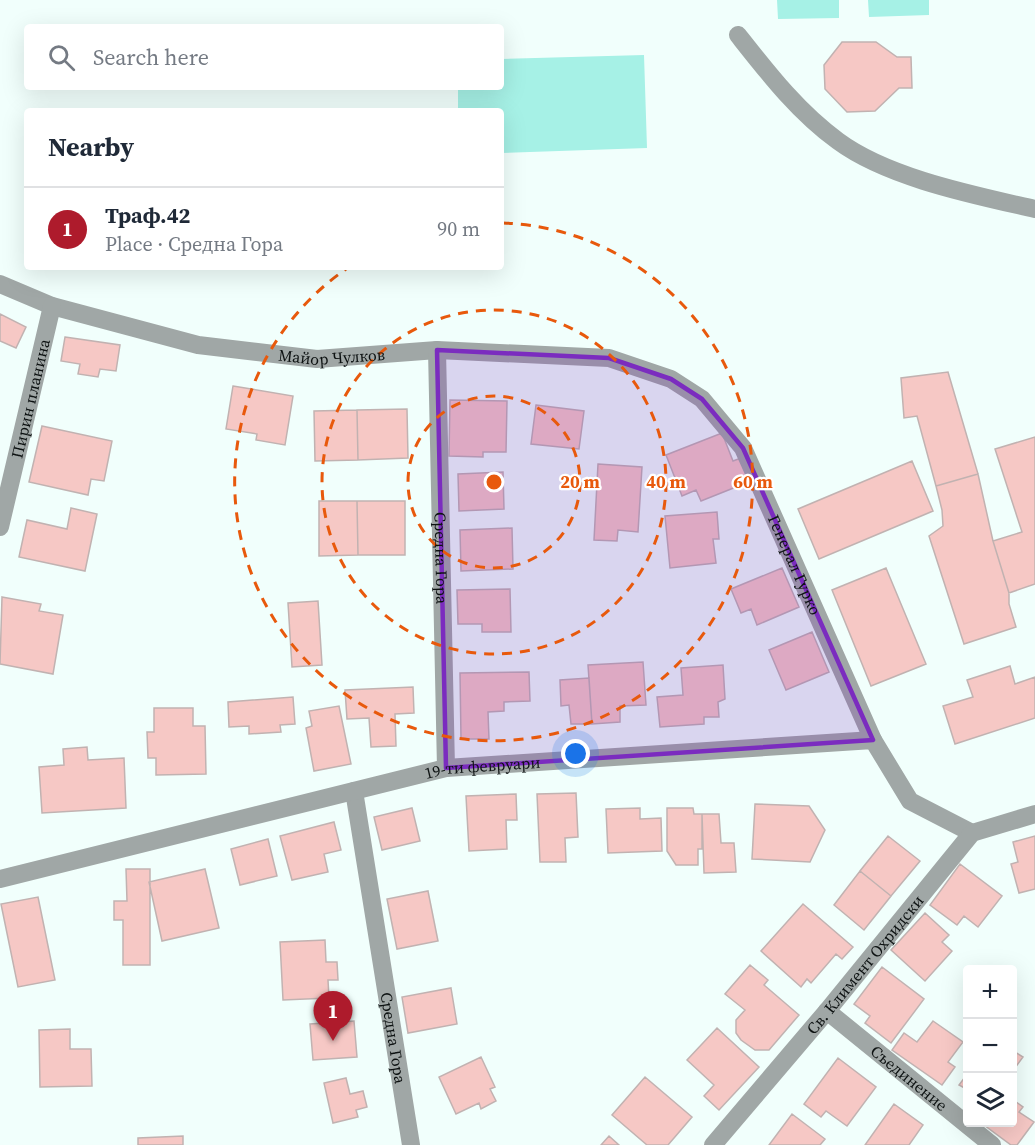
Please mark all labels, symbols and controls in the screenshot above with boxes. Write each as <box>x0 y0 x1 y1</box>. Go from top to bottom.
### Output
search box <box>24 24 504 90</box>
icon: search <box>45 41 78 74</box>
text: Search here <box>93 42 209 72</box>
text: Nearby <box>48 129 134 165</box>
text: Траф.42 <box>105 200 191 230</box>
text: 1 <box>62 215 73 243</box>
text: 90 m <box>437 215 480 243</box>
text: Place · Средна Гора <box>105 230 283 258</box>
street label: Пирин планина <box>6 336 55 460</box>
street label: Майор Чулков <box>277 343 386 370</box>
text: 20 m <box>560 469 600 494</box>
text: 40 m <box>646 469 686 494</box>
text: 60 m <box>733 469 773 494</box>
centre of rings <box>484 472 504 492</box>
street label: Генерал Гурко <box>763 511 827 619</box>
street label: Средна Гора <box>429 512 453 605</box>
your location <box>561 739 590 768</box>
street label: 19-ти февруари <box>422 751 541 784</box>
street label: Св. Климент Охридски <box>801 890 928 1039</box>
map controls <box>963 965 1017 1127</box>
button: + <box>963 965 1017 1019</box>
street label: Средна Гора <box>376 991 412 1086</box>
pin: 1 <box>314 992 352 1041</box>
button: − <box>963 1019 1017 1073</box>
street label: Съединение <box>866 1040 952 1116</box>
button: layers <box>963 1073 1017 1127</box>

